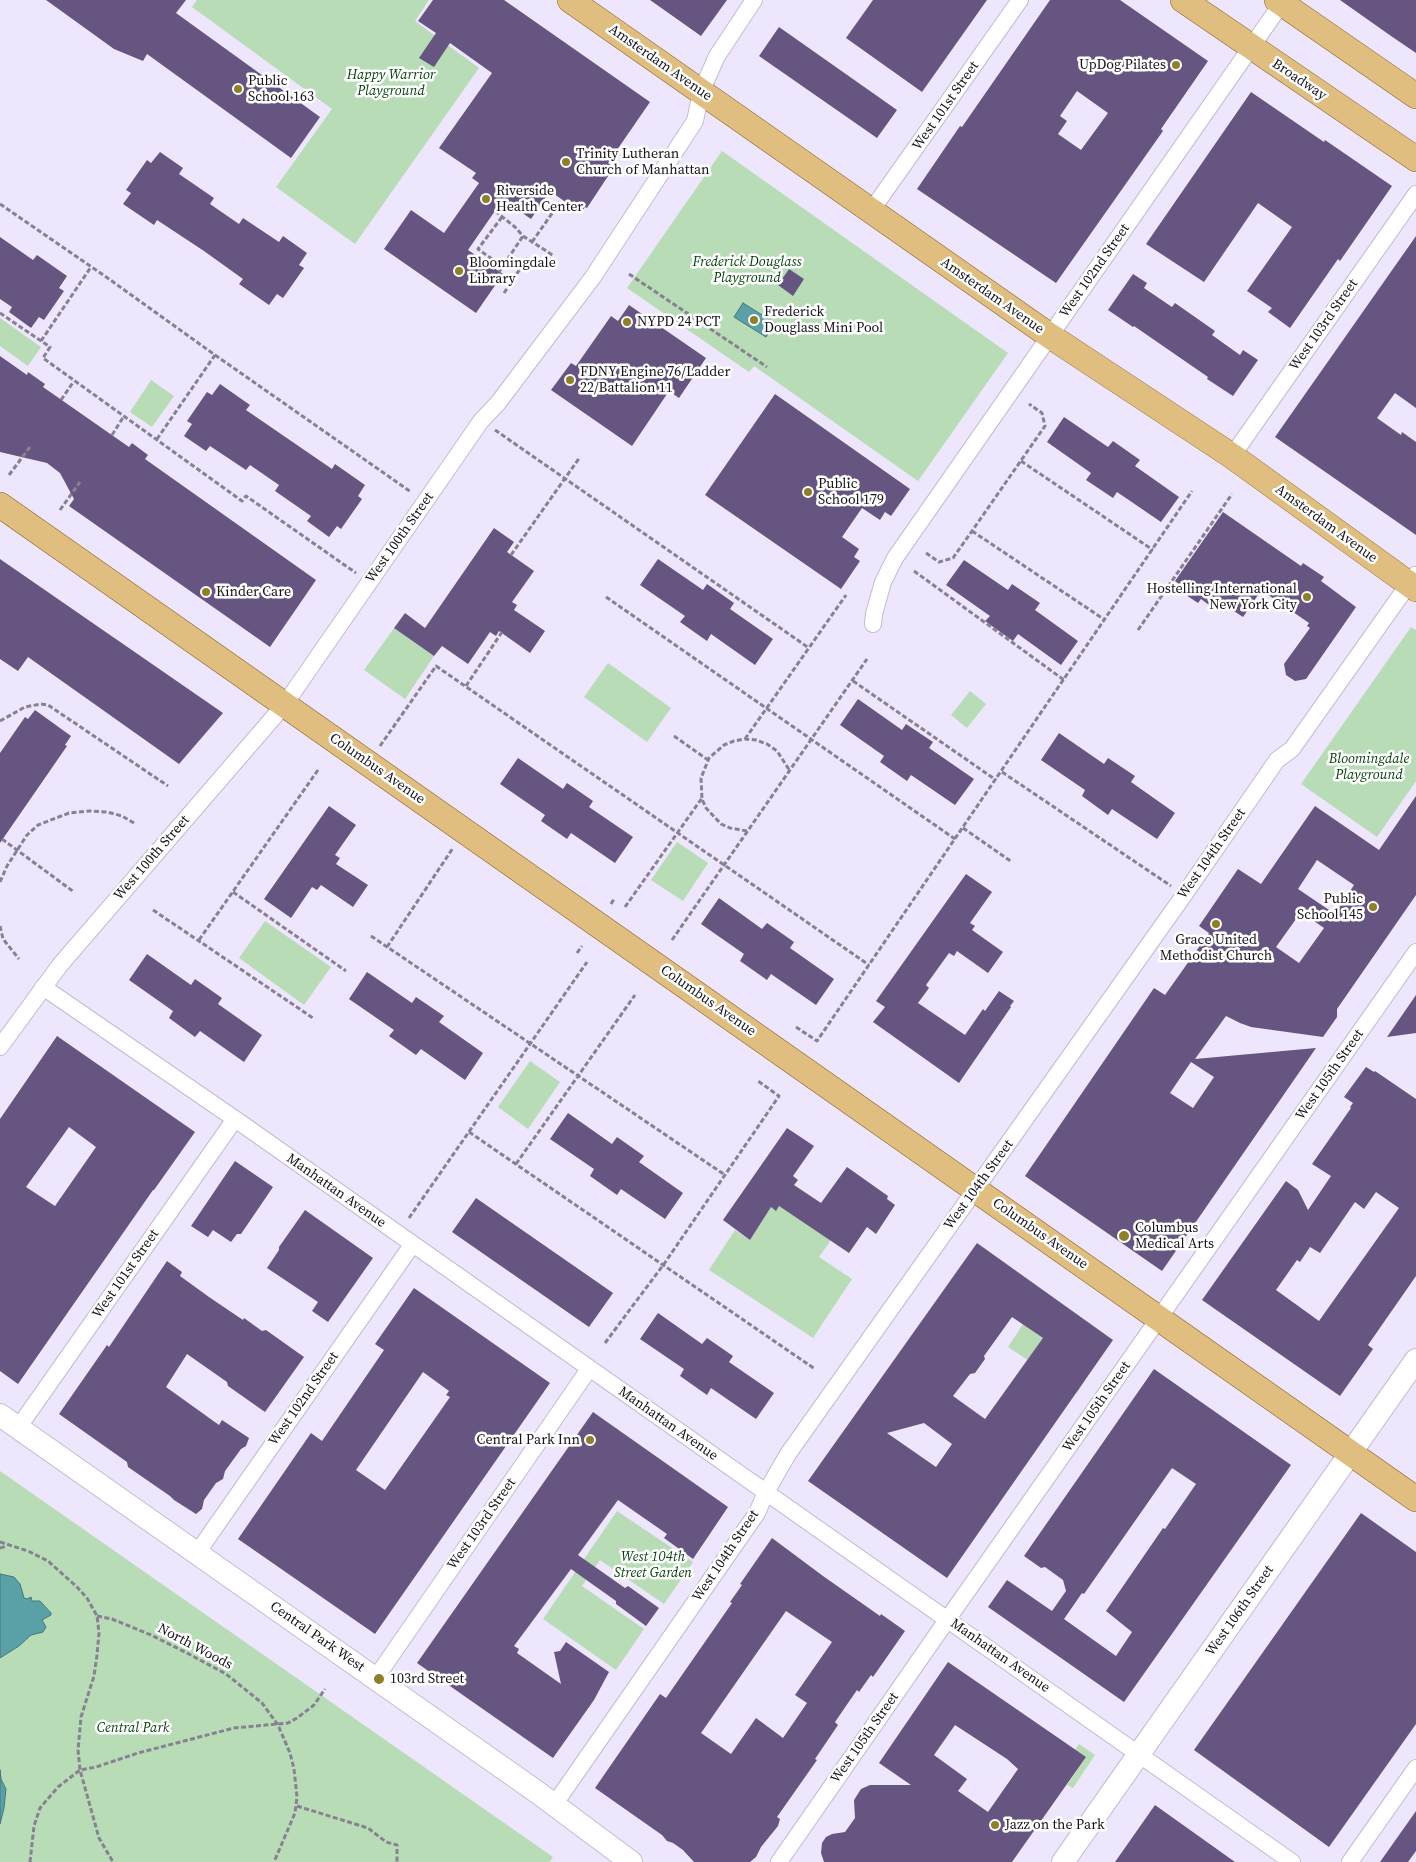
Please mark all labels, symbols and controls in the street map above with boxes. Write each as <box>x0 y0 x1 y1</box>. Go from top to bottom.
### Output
street label: Amsterdam Avenue <box>605 21 715 105</box>
street label: Broadway <box>1269 56 1329 104</box>
place label: UpDog Pilates <box>1079 57 1166 73</box>
street label: West 101st Street <box>909 58 983 154</box>
marker: UpDog Pilates <box>1170 59 1182 71</box>
park label: Happy Warrior Playground <box>347 67 435 100</box>
place label: Public School 163 <box>248 73 314 105</box>
marker: Public School 163 <box>232 83 244 95</box>
place label: Trinity Lutheran Church of Manhattan <box>576 146 710 178</box>
marker: Trinity Lutheran Church of Manhattan <box>560 156 572 168</box>
place label: Riverside Health Center <box>496 183 583 216</box>
marker: Riverside Health Center <box>480 193 492 205</box>
street label: West 102nd Street <box>1056 221 1134 321</box>
park label: Frederick Douglass Playground <box>692 254 802 286</box>
street label: Amsterdam Avenue <box>937 254 1047 338</box>
place label: Bloomingdale Library <box>469 255 556 288</box>
marker: Bloomingdale Library <box>453 265 465 277</box>
street label: West 103rd Street <box>1286 276 1362 374</box>
place label: Frederick Douglass Mini Pool <box>764 304 883 336</box>
place label: NYPD 24 PCT <box>637 314 720 330</box>
marker: Frederick Douglass Mini Pool <box>748 314 760 326</box>
marker: NYPD 24 PCT <box>621 316 633 328</box>
place label: FDNY Engine 76/Ladder 22/Battalion 11 <box>580 364 730 397</box>
marker: FDNY Engine 76/Ladder 22/Battalion 11 <box>564 374 576 386</box>
place label: Public School 179 <box>818 476 884 508</box>
street label: Amsterdam Avenue <box>1272 481 1380 567</box>
marker: Public School 179 <box>802 486 814 498</box>
street label: West 100th Street <box>362 489 438 587</box>
place label: Hostelling International New York City <box>1146 581 1297 614</box>
place label: Kinder Care <box>216 584 291 600</box>
marker: Kinder Care <box>200 586 212 598</box>
marker: Hostelling International New York City <box>1301 591 1313 603</box>
street label: Columbus Avenue <box>326 730 428 808</box>
park label: Bloomingdale Playground <box>1329 751 1409 784</box>
street label: West 104th Street <box>1174 805 1250 903</box>
street label: West 100th Street <box>111 812 193 904</box>
place label: Public School 145 <box>1297 891 1363 924</box>
marker: Public School 145 <box>1367 901 1379 913</box>
marker: Grace United Methodist Church <box>1210 918 1222 930</box>
place label: Grace United Methodist Church <box>1160 932 1272 964</box>
street label: Columbus Avenue <box>657 962 759 1040</box>
street label: West 105th Street <box>1292 1026 1368 1124</box>
street label: West 104th Street <box>941 1137 1017 1233</box>
street label: Manhattan Avenue <box>283 1150 389 1232</box>
street label: Columbus Avenue <box>989 1195 1091 1273</box>
place label: Columbus Medical Arts <box>1135 1220 1214 1252</box>
street label: West 101st Street <box>89 1226 163 1322</box>
marker: Columbus Medical Arts <box>1117 1229 1131 1243</box>
street label: West 102nd Street <box>265 1349 343 1449</box>
street label: West 105th Street <box>1059 1358 1135 1456</box>
street label: Manhattan Avenue <box>615 1383 721 1465</box>
place label: Central Park Inn <box>477 1432 580 1448</box>
marker: Central Park Inn <box>584 1434 596 1446</box>
street label: West 103rd Street <box>444 1475 520 1573</box>
street label: West 104th Street <box>689 1507 763 1605</box>
park label: West 104th Street Garden <box>614 1549 692 1581</box>
street label: West 106th Street <box>1202 1562 1278 1660</box>
street label: Central Park West <box>267 1598 367 1676</box>
street label: Manhattan Avenue <box>947 1615 1053 1697</box>
street label: North Woods <box>155 1620 235 1674</box>
place label: 103rd Street <box>390 1671 464 1687</box>
marker: 103rd Street <box>372 1672 386 1686</box>
street label: West 105th Street <box>827 1689 903 1787</box>
park label: Central Park <box>97 1720 169 1736</box>
place label: Jazz on the Park <box>1005 1817 1105 1833</box>
marker: Jazz on the Park <box>989 1819 1001 1831</box>

